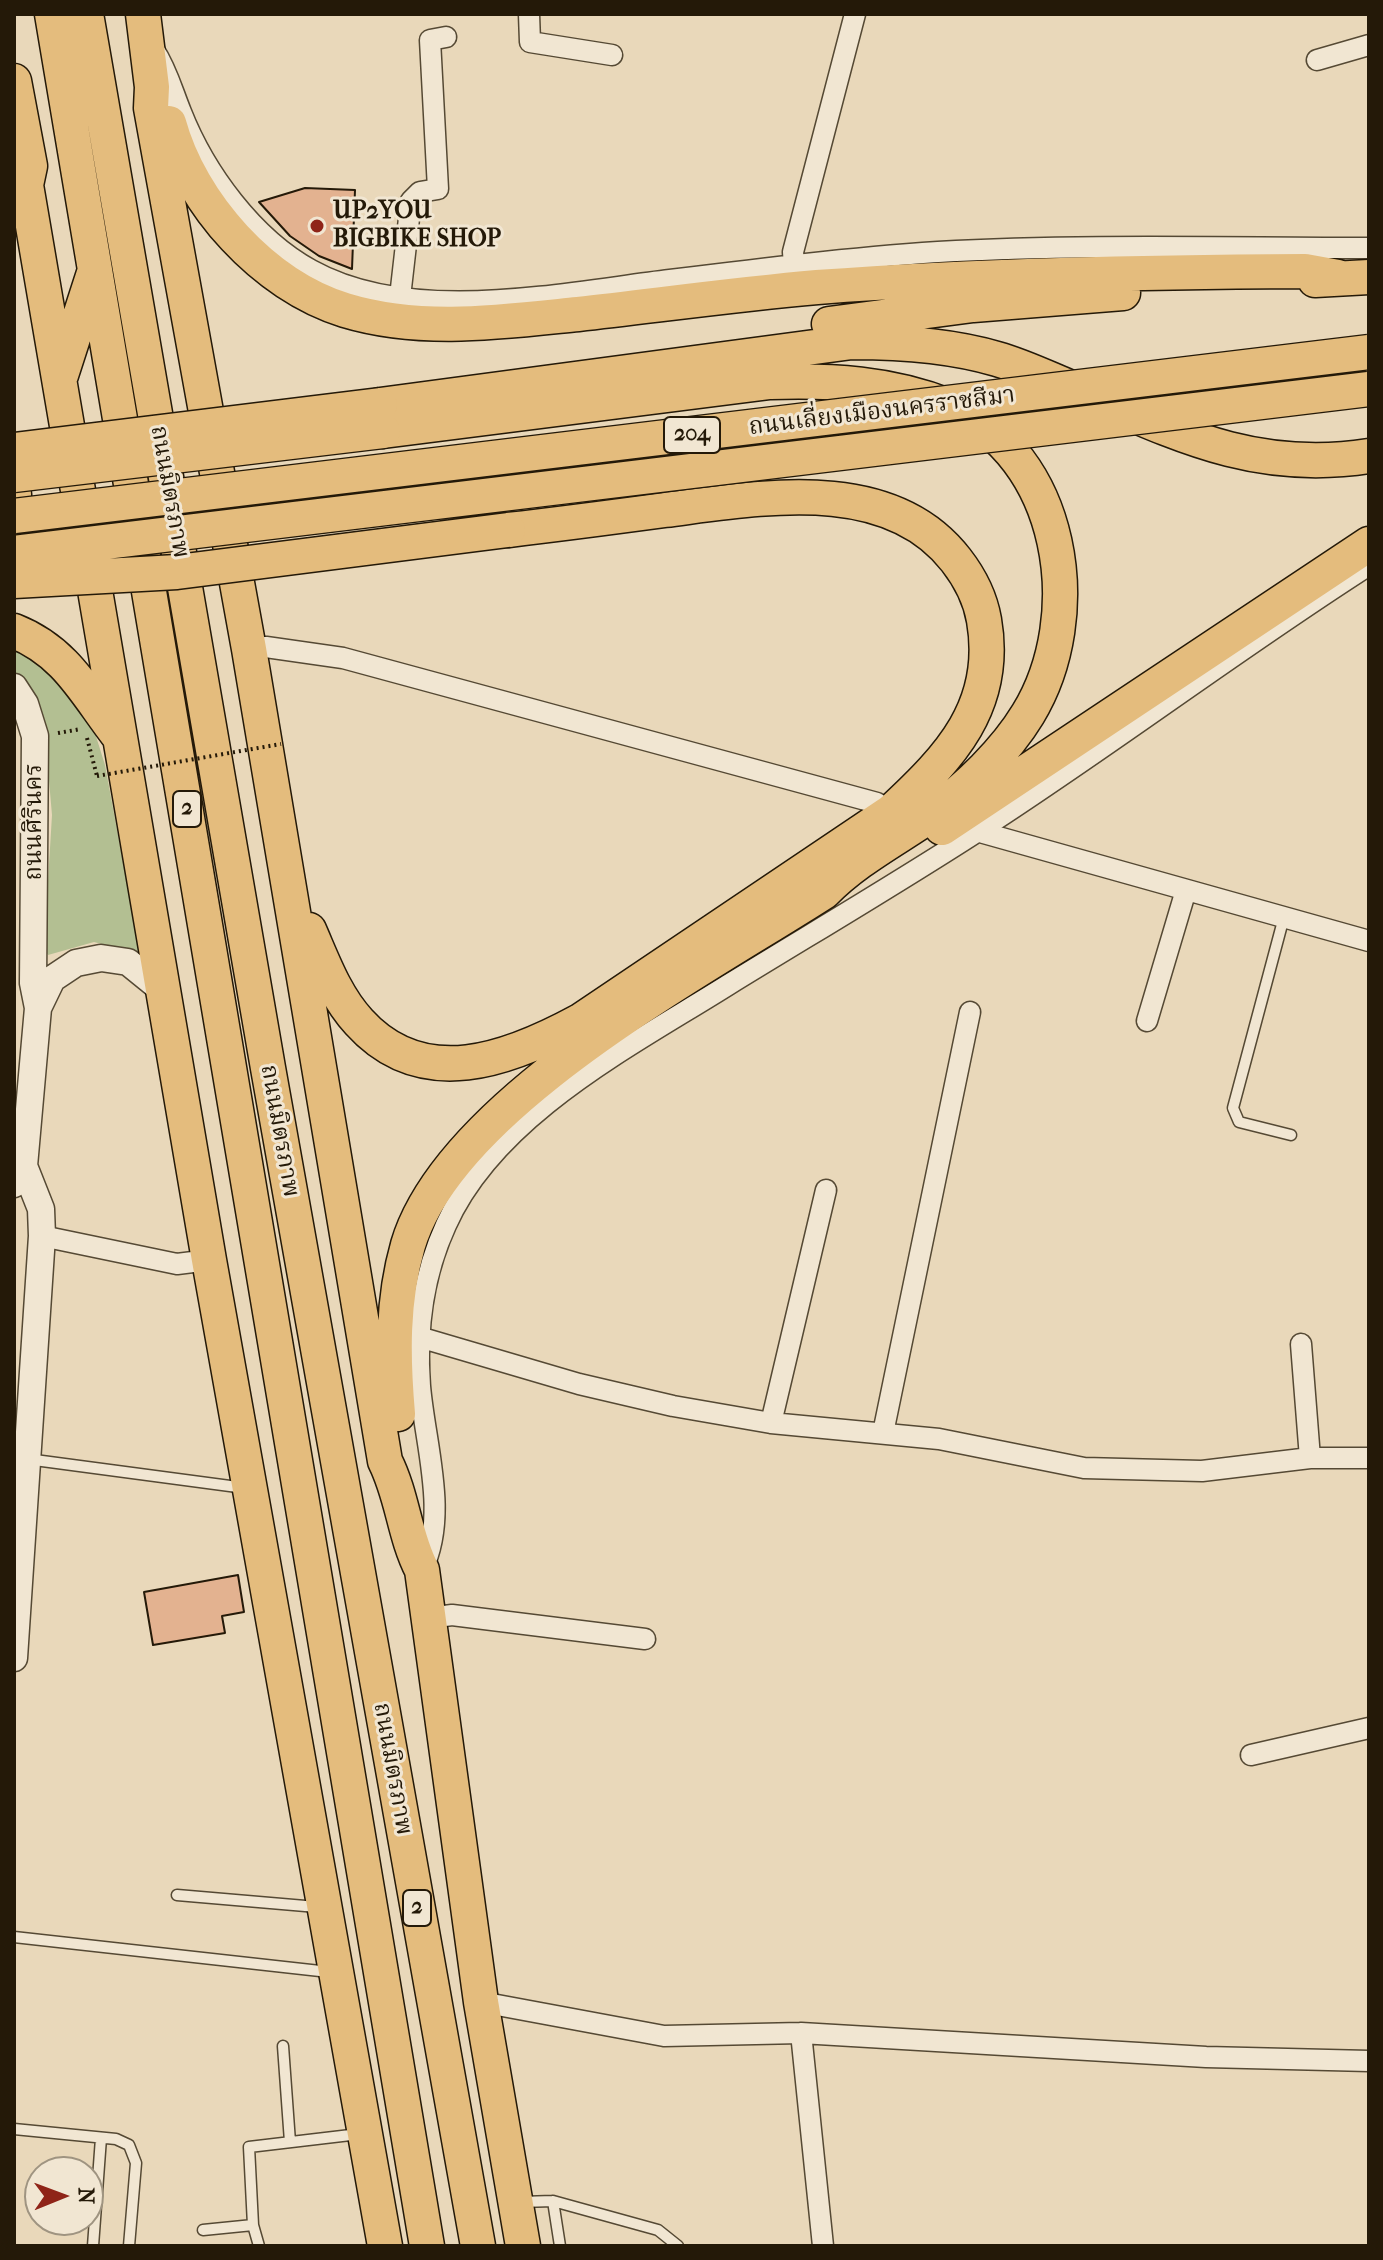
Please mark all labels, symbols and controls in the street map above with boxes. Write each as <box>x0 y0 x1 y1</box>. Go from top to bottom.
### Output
place label: UP2YOU BIGBIKE SHOP <box>333 198 501 254</box>
marker: UP2YOU BIGBIKE SHOP <box>308 217 326 235</box>
street label: ถนนเลี่ยงเมืองนครราชสีมา <box>747 381 1017 443</box>
road number: 204 <box>664 417 720 453</box>
street label: ถนนมิตรภาพ <box>143 424 195 560</box>
street label: ถนนศิรินคร <box>21 764 49 880</box>
road number: 2 <box>173 791 201 827</box>
street label: ถนนมิตรภาพ <box>253 1063 305 1199</box>
street label: ถนนมิตรภาพ <box>366 1701 418 1837</box>
road number: 2 <box>403 1890 431 1926</box>
north arrow <box>24 2156 104 2236</box>
text: N <box>73 2187 99 2204</box>

